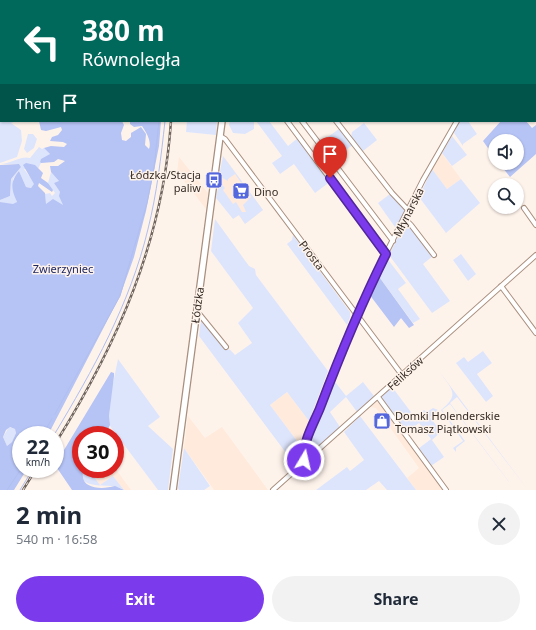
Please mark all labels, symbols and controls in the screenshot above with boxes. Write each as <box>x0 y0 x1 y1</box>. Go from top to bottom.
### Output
text: 380 m <box>82 11 165 49</box>
icon: left <box>16 16 68 68</box>
text: Równoległa <box>82 47 181 71</box>
icon: arrive <box>59 92 81 114</box>
text: Then <box>16 93 51 113</box>
map controls <box>488 134 524 214</box>
button: sound <box>488 134 524 170</box>
pin <box>313 137 347 178</box>
icon: arrive <box>319 143 341 165</box>
place label: Łódzka/Stacja paliw <box>130 167 201 195</box>
bus stop icon: Łódzka/Stacja paliw <box>204 170 224 190</box>
button: search <box>488 178 524 214</box>
supermarket icon: Dino <box>231 181 251 201</box>
place label: Dino <box>254 184 279 199</box>
street label: Młynarska <box>389 185 427 239</box>
street label: Prosta <box>296 237 328 273</box>
park label: Zwierzyniec <box>33 261 93 276</box>
street label: Łódzka <box>187 286 207 324</box>
street label: Feliksów <box>384 353 427 393</box>
place label: Domki Holenderskie Tomasz Piątkowski <box>395 408 500 436</box>
shop icon: Domki Holenderskie Tomasz Piątkowski <box>372 411 392 431</box>
speed limit sign: 30 <box>72 426 124 478</box>
text: 22 <box>27 433 49 460</box>
position arrow <box>283 439 325 481</box>
text: km/h <box>26 455 50 469</box>
text: 2 min <box>16 498 82 531</box>
button: close <box>478 503 520 545</box>
text: 540 m · 16:58 <box>16 530 97 548</box>
button: Exit <box>16 576 264 622</box>
button: Share <box>272 576 520 622</box>

